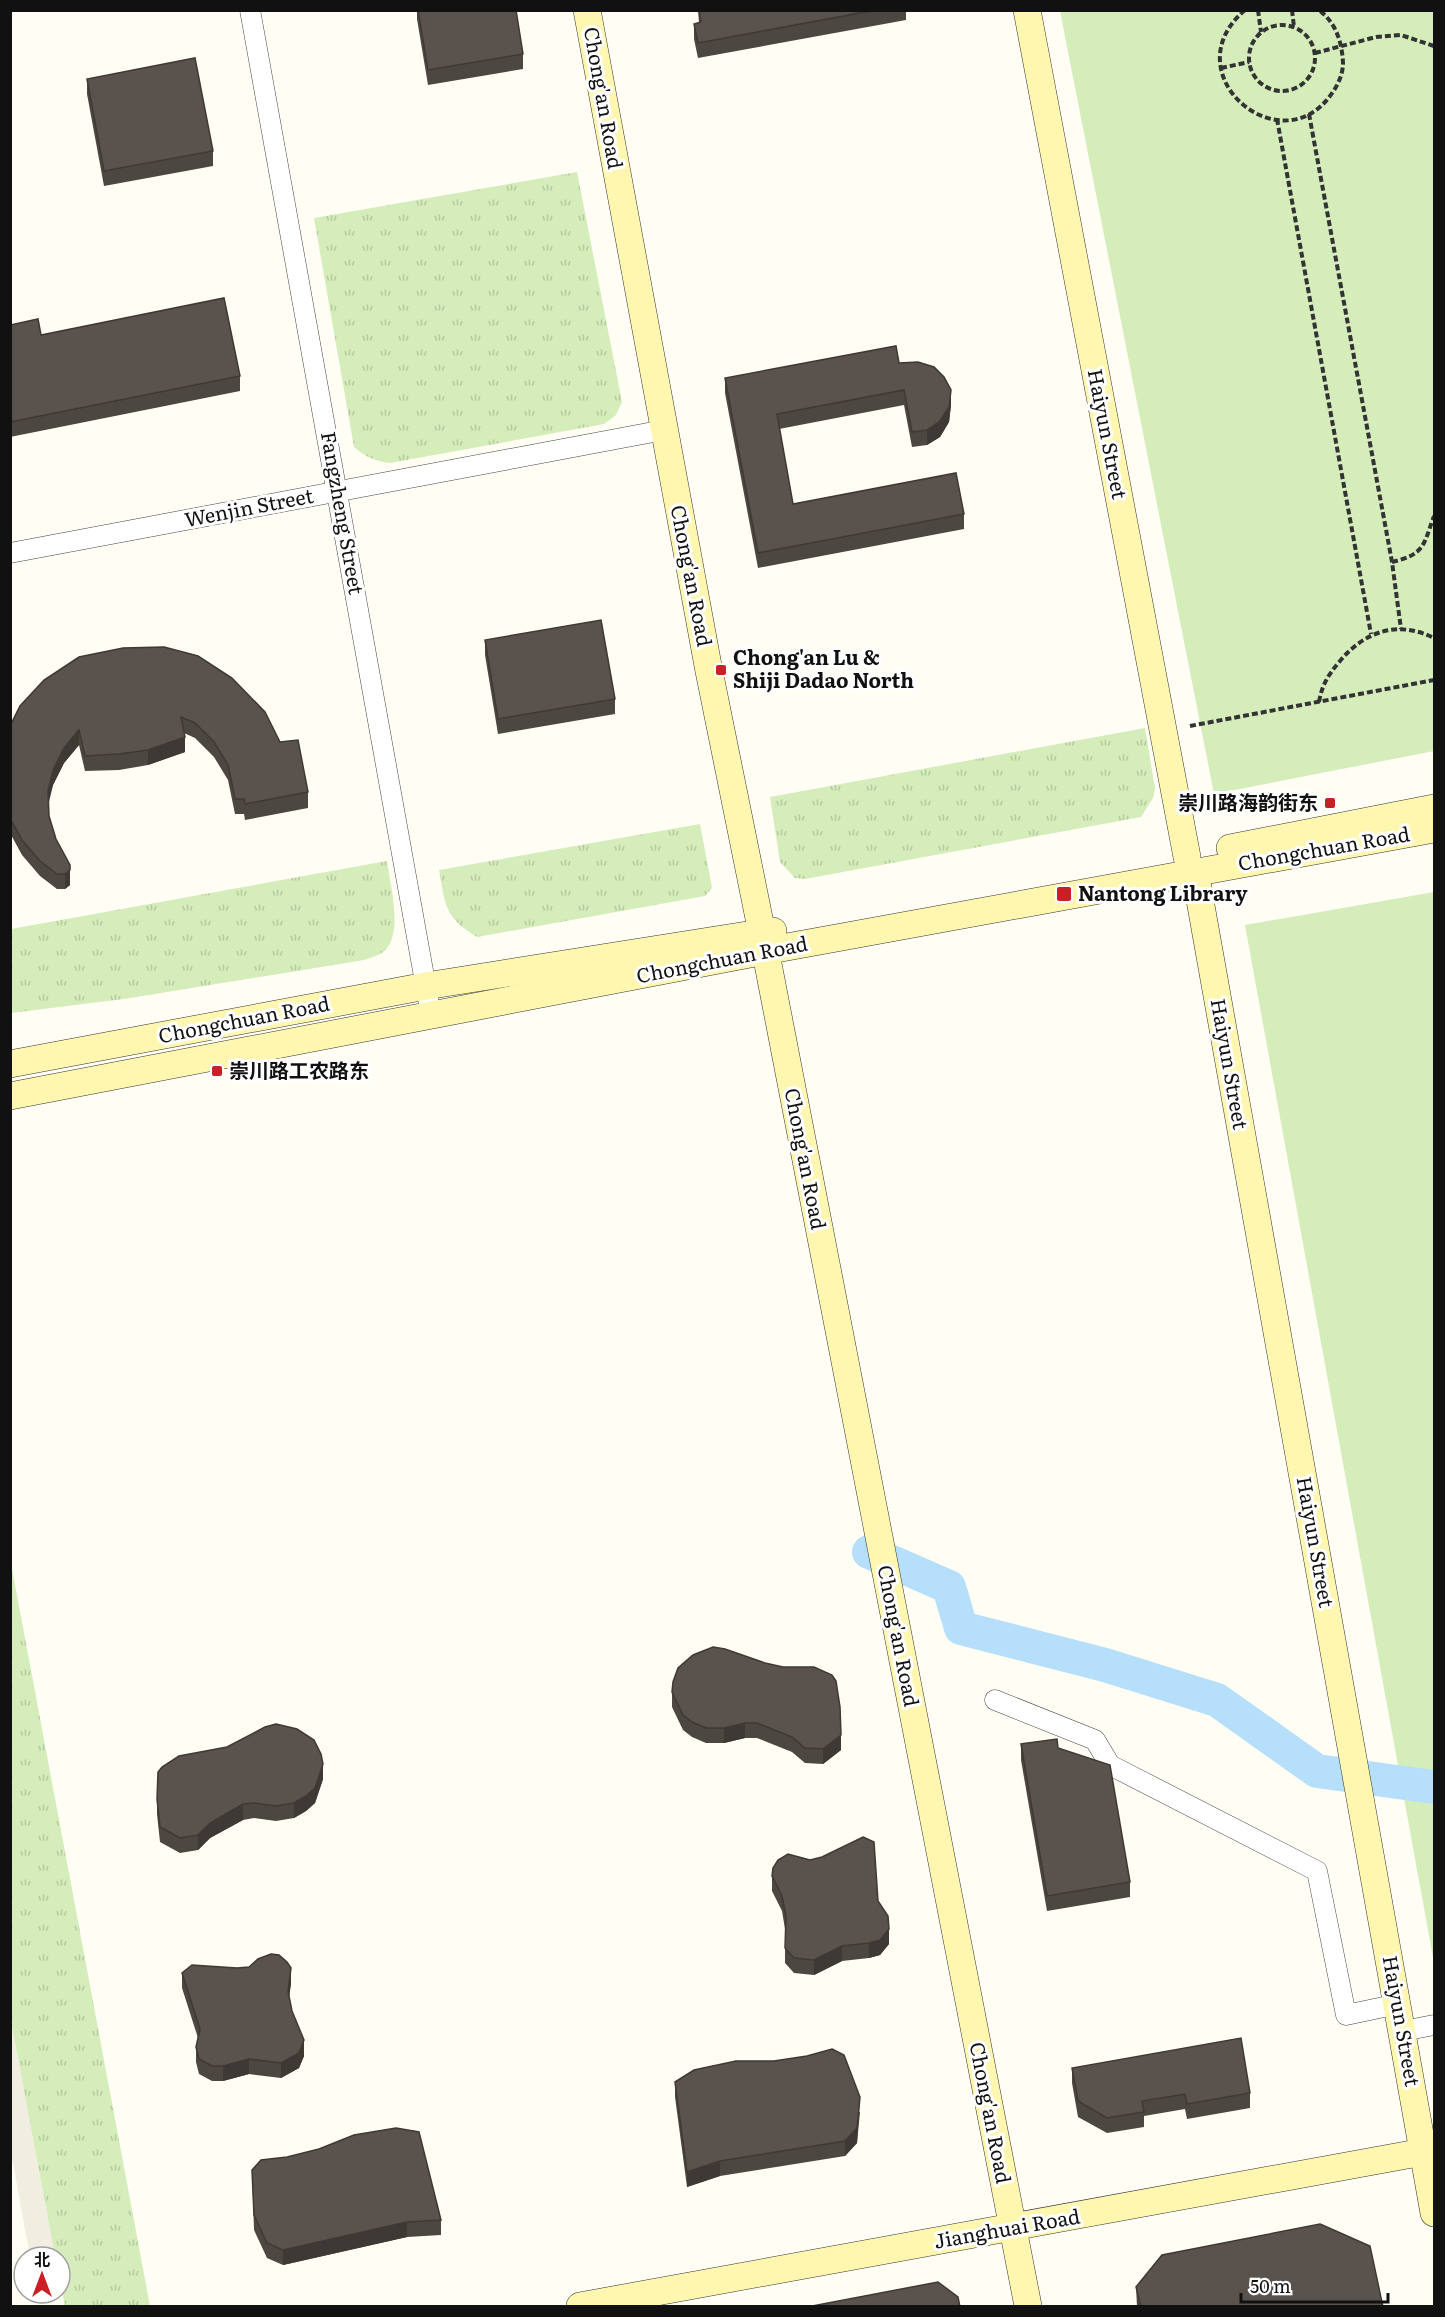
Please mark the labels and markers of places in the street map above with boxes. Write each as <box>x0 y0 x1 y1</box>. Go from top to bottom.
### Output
place label: Chong'an Lu & Shiji Dadao North <box>733 641 914 694</box>
marker: Chong'an Lu & Shiji Dadao North <box>714 663 728 677</box>
place label: 崇川路海韵街东 <box>1178 786 1318 816</box>
marker: 崇川路海韵街东 <box>1323 796 1337 810</box>
place label: Nantong Library <box>1078 877 1248 907</box>
marker: Nantong Library <box>1055 885 1073 903</box>
place label: 崇川路工农路东 <box>229 1054 369 1084</box>
marker: 崇川路工农路东 <box>210 1064 224 1078</box>

